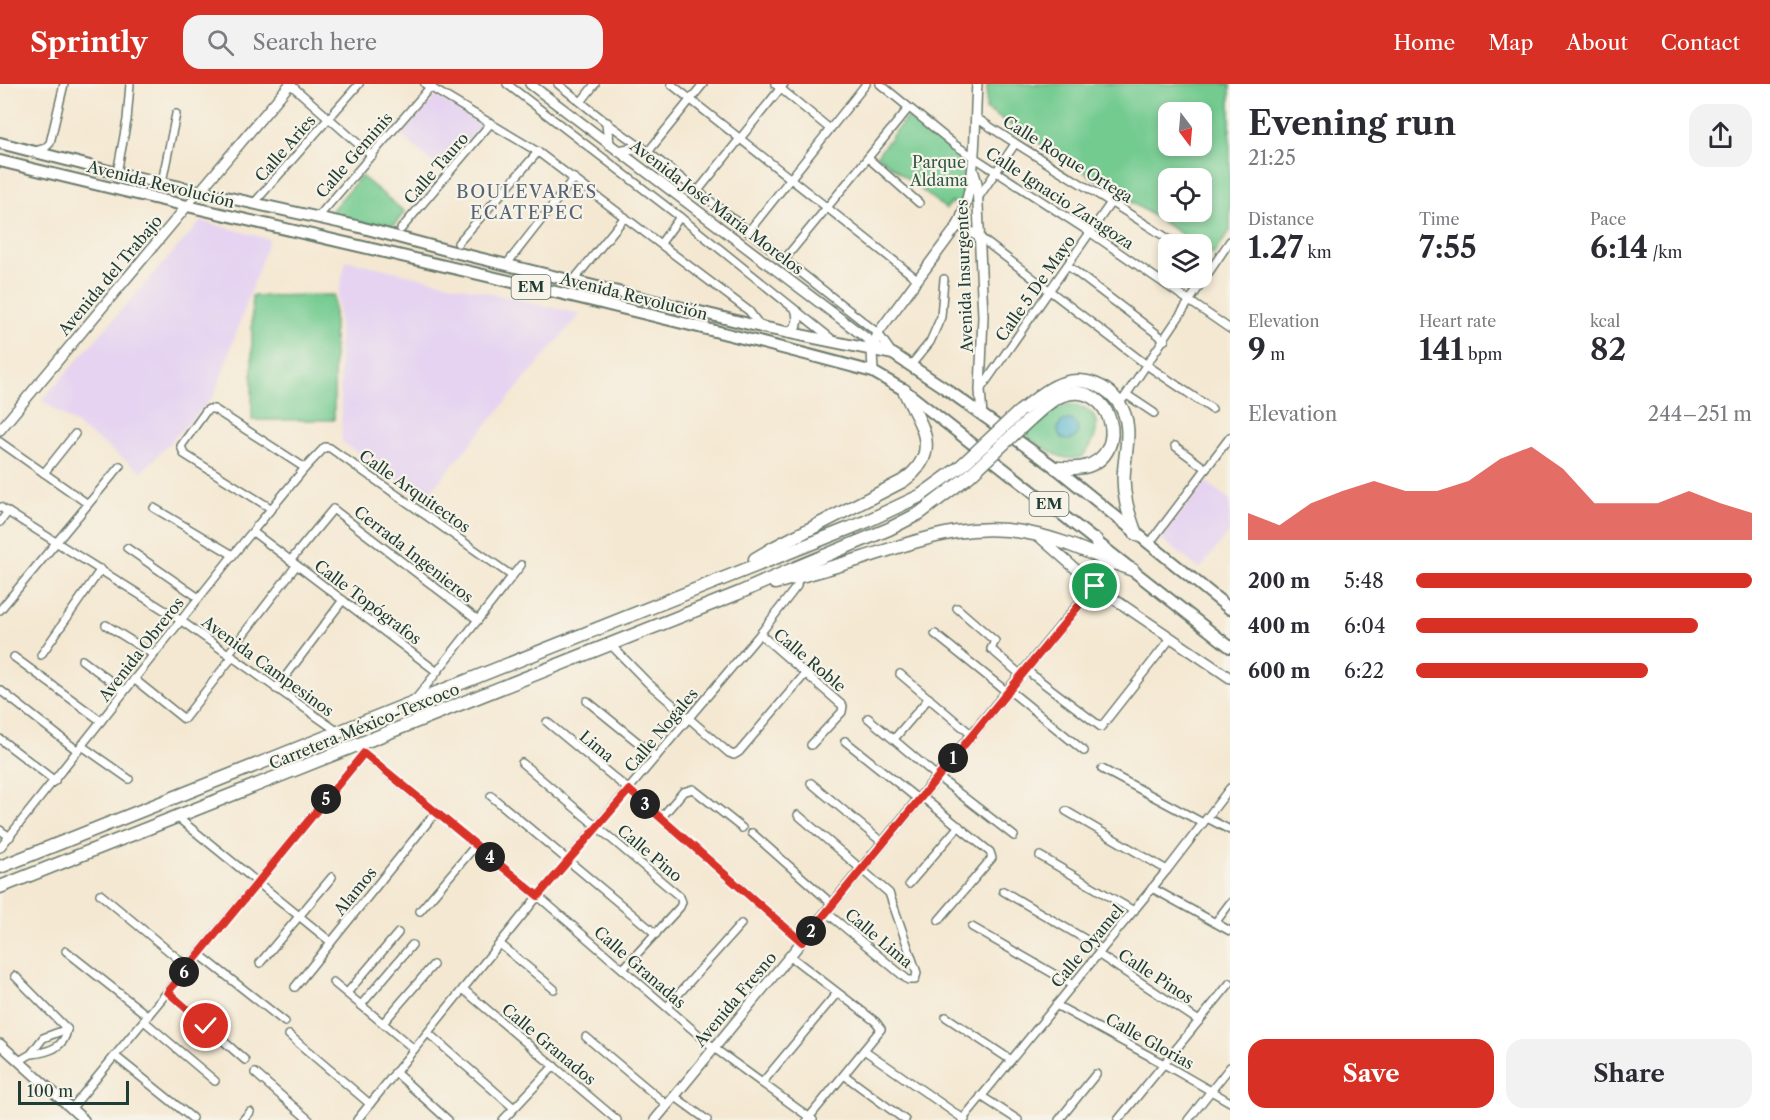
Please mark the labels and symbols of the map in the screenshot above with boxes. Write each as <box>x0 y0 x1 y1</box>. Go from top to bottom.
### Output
north arrow <box>1158 102 1212 156</box>
street label: Calle Geminis <box>311 108 397 202</box>
street label: Calle Aries <box>250 110 320 186</box>
street label: Calle Roque Ortega <box>999 111 1137 207</box>
street label: Calle Tauro <box>400 128 473 208</box>
street label: Avenida José María Morelos <box>626 135 808 279</box>
street label: Calle Ignacio Zaragoza <box>982 143 1138 254</box>
park label: Parque Aldama <box>909 152 969 190</box>
street label: Avenida Revolución <box>84 156 237 212</box>
district label: BOULEVARES ECATEPEC <box>456 181 598 224</box>
street label: Avenida Insurgentes <box>951 199 977 354</box>
street label: Avenida del Trabajo <box>53 211 166 340</box>
street label: Calle 5 De Mayo <box>991 231 1079 345</box>
street label: Avenida Revolución <box>557 268 710 324</box>
road number: EM <box>512 275 550 299</box>
street label: Calle Arquitectos <box>356 445 474 537</box>
road number: EM <box>1030 492 1068 516</box>
street label: Cerrada Ingenieros <box>350 501 478 607</box>
street label: Calle Topógrafos <box>311 555 425 649</box>
pin <box>1069 560 1120 611</box>
street label: Avenida Obreros <box>93 593 188 706</box>
street label: Avenida Campesinos <box>197 611 338 721</box>
street label: Calle Roble <box>770 624 850 696</box>
street label: Carretera México-Texcoco <box>266 679 462 773</box>
street label: Calle Nogales <box>620 684 702 776</box>
street label: Lima <box>576 726 619 766</box>
pin: 1 <box>938 743 968 773</box>
pin: 5 <box>311 784 341 814</box>
pin: 3 <box>630 789 660 819</box>
street label: Calle Pino <box>613 820 687 886</box>
pin: 4 <box>475 842 505 872</box>
street label: Alamos <box>329 863 381 920</box>
street label: Calle Oyamel <box>1046 900 1128 992</box>
street label: Calle Lima <box>841 904 917 972</box>
pin: 2 <box>796 916 826 946</box>
street label: Calle Granadas <box>590 922 690 1012</box>
street label: Calle Pinos <box>1115 944 1197 1008</box>
street label: Avenida Fresno <box>689 947 781 1051</box>
pin: 6 <box>169 957 199 987</box>
street label: Calle Granados <box>498 999 600 1089</box>
pin <box>180 1000 231 1051</box>
street label: Calle Glorias <box>1102 1009 1198 1074</box>
scale bar <box>18 1078 129 1106</box>

